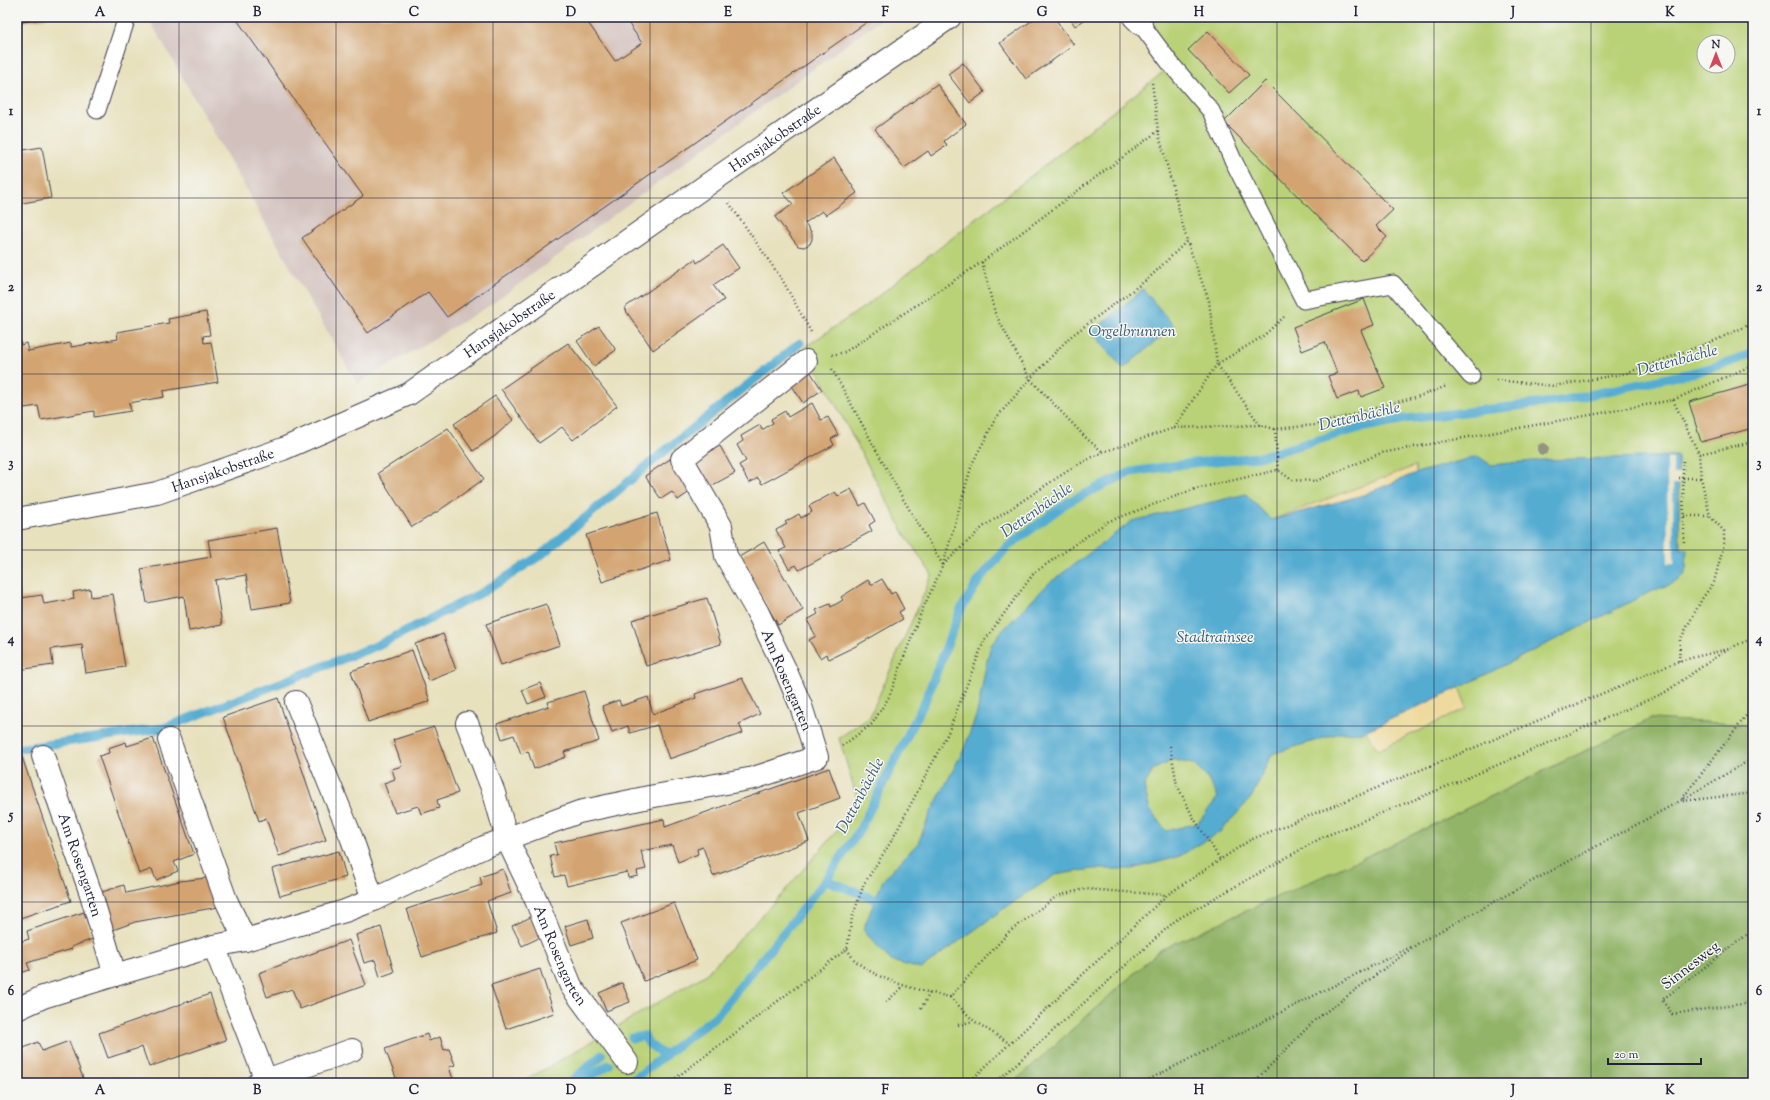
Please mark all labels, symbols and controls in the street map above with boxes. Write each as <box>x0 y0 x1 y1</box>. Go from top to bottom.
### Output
text: A <box>95 4 106 22</box>
text: B <box>253 4 262 22</box>
text: C <box>409 4 419 22</box>
text: D <box>566 4 576 22</box>
text: E <box>724 4 732 22</box>
text: F <box>881 4 889 22</box>
text: G <box>1037 4 1048 22</box>
text: H <box>1194 4 1205 22</box>
text: I <box>1354 4 1359 22</box>
text: J <box>1510 4 1515 22</box>
text: K <box>1665 4 1675 22</box>
north arrow <box>1696 34 1736 74</box>
text: N <box>1711 37 1721 53</box>
street label: Hansjakobstraße <box>726 100 826 178</box>
text: 1 <box>9 103 14 121</box>
text: 1 <box>1757 103 1762 121</box>
text: 2 <box>8 279 15 297</box>
text: 2 <box>1756 279 1763 297</box>
street label: Hansjakobstraße <box>460 285 560 364</box>
water label: Orgelbrunnen <box>1088 321 1176 344</box>
water label: Dettenbächle <box>1635 340 1721 383</box>
water label: Dettenbächle <box>1317 397 1403 438</box>
street label: Hansjakobstraße <box>169 444 277 499</box>
text: 3 <box>8 455 14 473</box>
text: 3 <box>1756 455 1762 473</box>
water label: Dettenbächle <box>997 478 1078 544</box>
street label: Am Rosengarten <box>755 627 817 735</box>
water label: Stadtrainsee <box>1177 627 1253 650</box>
text: 4 <box>7 631 15 649</box>
text: 4 <box>1755 631 1763 649</box>
water label: Dettenbächle <box>832 754 891 838</box>
text: 5 <box>8 807 14 825</box>
text: 5 <box>1756 807 1762 825</box>
street label: Am Rosengarten <box>52 810 106 920</box>
street label: Am Rosengarten <box>527 902 591 1011</box>
street label: Sinnesweg <box>1657 937 1724 996</box>
text: 6 <box>8 983 15 1001</box>
text: 6 <box>1756 983 1763 1001</box>
scale bar <box>1608 1040 1701 1066</box>
text: 20 m <box>1614 1046 1639 1064</box>
text: A <box>95 1082 106 1100</box>
text: B <box>253 1082 262 1100</box>
text: C <box>409 1082 419 1100</box>
text: D <box>566 1082 576 1100</box>
text: E <box>724 1082 732 1100</box>
text: F <box>881 1082 889 1100</box>
text: G <box>1037 1082 1048 1100</box>
text: H <box>1194 1082 1205 1100</box>
text: I <box>1354 1082 1359 1100</box>
text: J <box>1510 1082 1515 1100</box>
text: K <box>1665 1082 1675 1100</box>

